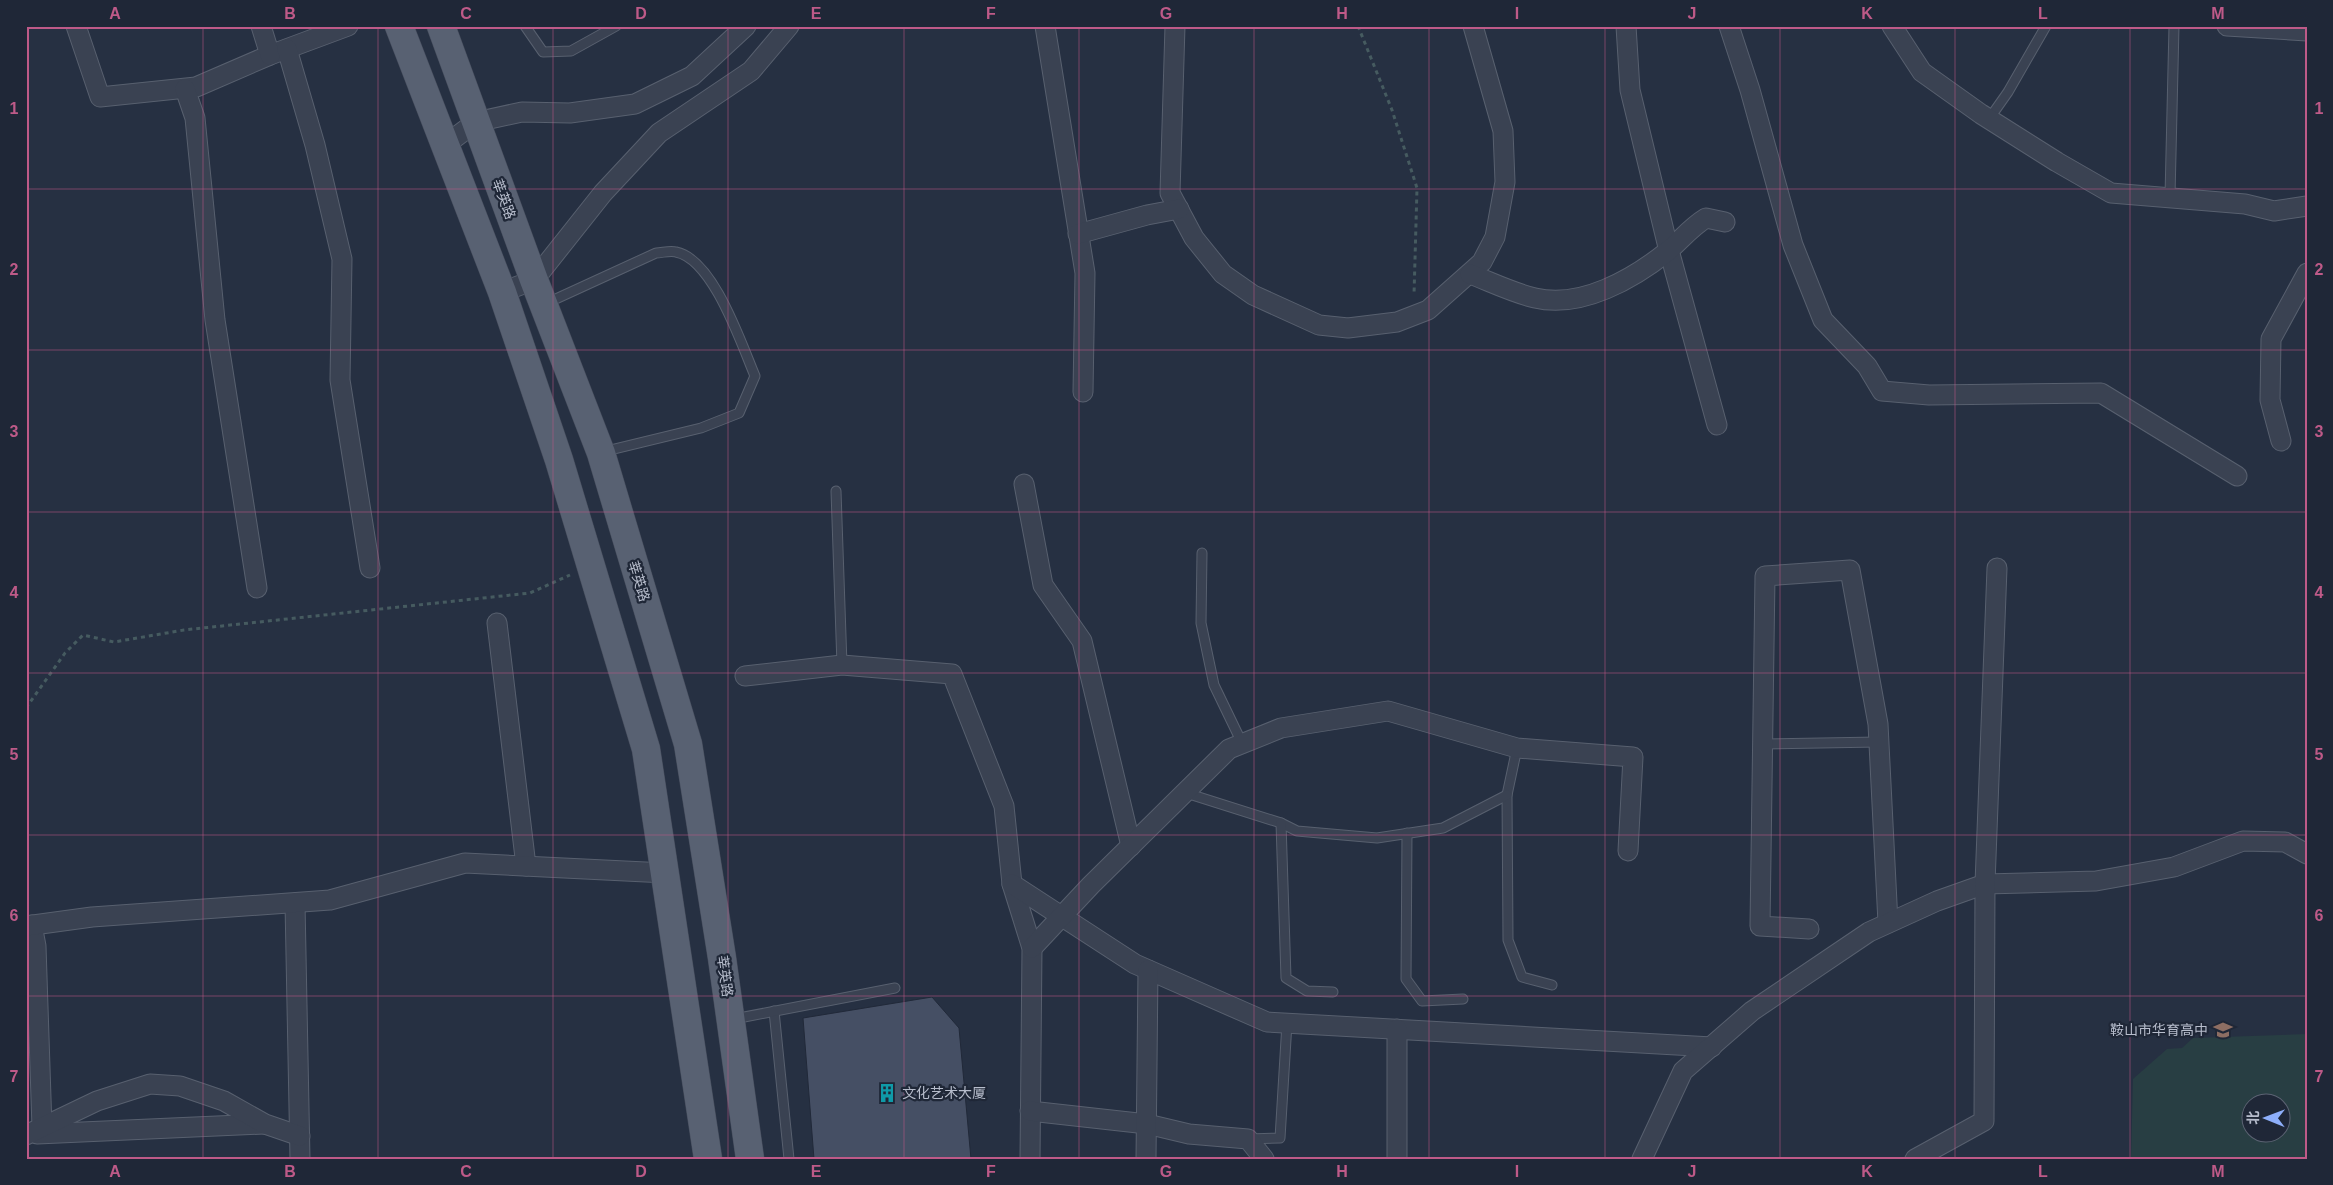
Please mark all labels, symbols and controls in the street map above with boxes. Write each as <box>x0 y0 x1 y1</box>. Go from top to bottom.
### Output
text: A <box>109 5 121 22</box>
text: B <box>284 5 296 22</box>
text: C <box>460 5 472 22</box>
text: D <box>635 5 647 22</box>
text: E <box>811 5 822 22</box>
text: F <box>986 5 996 22</box>
text: G <box>1160 5 1172 22</box>
text: H <box>1336 5 1348 22</box>
text: I <box>1515 5 1519 22</box>
text: J <box>1688 5 1696 22</box>
text: K <box>1861 5 1873 22</box>
text: L <box>2038 5 2048 22</box>
text: M <box>2211 5 2225 22</box>
text: 1 <box>10 100 19 117</box>
text: 1 <box>2315 100 2324 117</box>
street label: 莘英路 <box>489 177 519 221</box>
text: 2 <box>10 261 19 278</box>
text: 2 <box>2315 261 2324 278</box>
text: 3 <box>10 423 19 440</box>
text: 3 <box>2315 423 2324 440</box>
street label: 莘英路 <box>625 559 653 603</box>
text: 4 <box>10 584 19 601</box>
text: 4 <box>2315 584 2324 601</box>
text: 5 <box>10 746 19 763</box>
text: 5 <box>2315 746 2324 763</box>
text: 6 <box>10 907 19 924</box>
text: 6 <box>2315 907 2324 924</box>
street label: 莘英路 <box>714 954 736 998</box>
school or university icon: 鞍山市华育高中 <box>2212 1019 2234 1041</box>
place label: 鞍山市华育高中 <box>2110 1022 2208 1038</box>
text: 7 <box>10 1068 19 1085</box>
text: 7 <box>2315 1068 2324 1085</box>
building icon: 文化艺术大厦 <box>876 1082 898 1104</box>
place label: 文化艺术大厦 <box>902 1085 986 1101</box>
north arrow <box>2240 1092 2290 1142</box>
text: 北 <box>2245 1111 2261 1125</box>
text: A <box>109 1163 121 1180</box>
text: B <box>284 1163 296 1180</box>
text: C <box>460 1163 472 1180</box>
text: D <box>635 1163 647 1180</box>
text: E <box>811 1163 822 1180</box>
text: F <box>986 1163 996 1180</box>
text: G <box>1160 1163 1172 1180</box>
text: H <box>1336 1163 1348 1180</box>
text: I <box>1515 1163 1519 1180</box>
text: J <box>1688 1163 1696 1180</box>
text: K <box>1861 1163 1873 1180</box>
text: L <box>2038 1163 2048 1180</box>
text: M <box>2211 1163 2225 1180</box>

